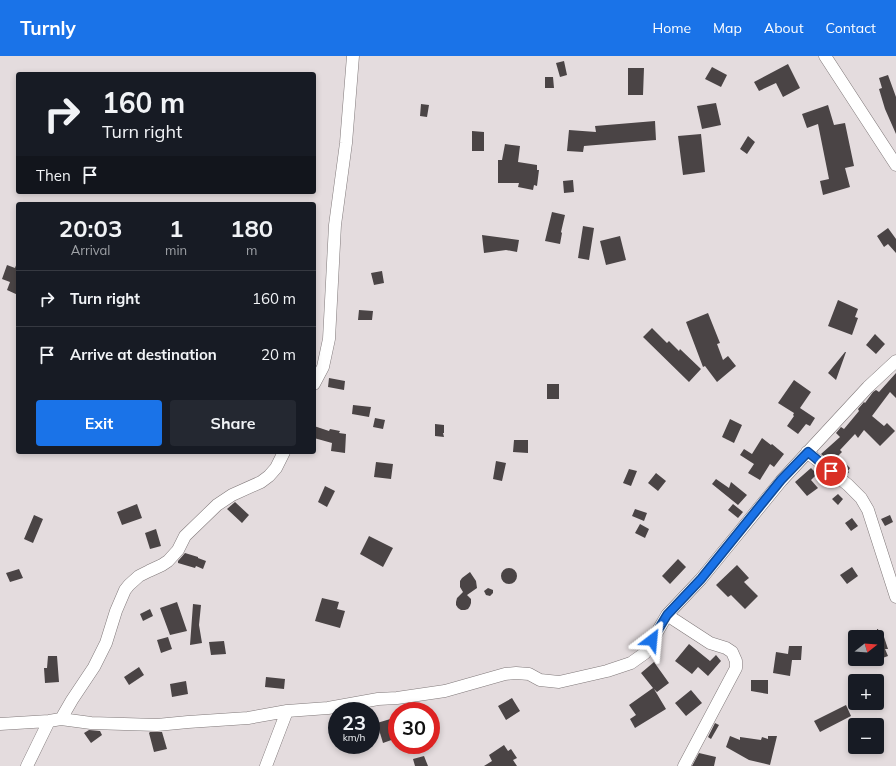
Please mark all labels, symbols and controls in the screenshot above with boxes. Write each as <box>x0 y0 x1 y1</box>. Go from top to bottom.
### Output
text: Turnly <box>20 16 76 40</box>
text: Home <box>652 19 691 37</box>
text: Map <box>713 19 742 37</box>
text: About <box>764 19 804 37</box>
text: Contact <box>826 19 876 37</box>
text: 160 m <box>102 85 185 120</box>
icon: right <box>36 88 88 140</box>
text: Turn right <box>102 120 182 143</box>
icon: arrive <box>79 164 101 186</box>
text: Then <box>36 166 71 185</box>
text: 20:03 <box>59 213 122 243</box>
text: 1 <box>169 213 183 243</box>
text: 180 <box>230 213 273 243</box>
text: Arrival <box>71 242 110 258</box>
text: min <box>165 242 187 258</box>
text: m <box>246 242 257 258</box>
icon: right <box>36 288 58 310</box>
text: Turn right <box>70 289 140 308</box>
text: 160 m <box>252 289 296 308</box>
icon: arrive <box>36 344 58 366</box>
text: Arrive at destination <box>70 345 217 364</box>
text: 20 m <box>261 345 296 364</box>
button: Exit <box>36 400 162 446</box>
button: Share <box>170 400 296 446</box>
pin <box>814 454 848 488</box>
icon: arrive <box>820 460 842 482</box>
position arrow <box>631 619 673 661</box>
north arrow <box>848 630 884 666</box>
map controls <box>848 630 884 754</box>
button: + <box>848 674 884 710</box>
speed limit sign: 30 <box>388 702 440 754</box>
text: 23 <box>342 710 366 735</box>
button: − <box>848 718 884 754</box>
text: km/h <box>343 731 365 744</box>

